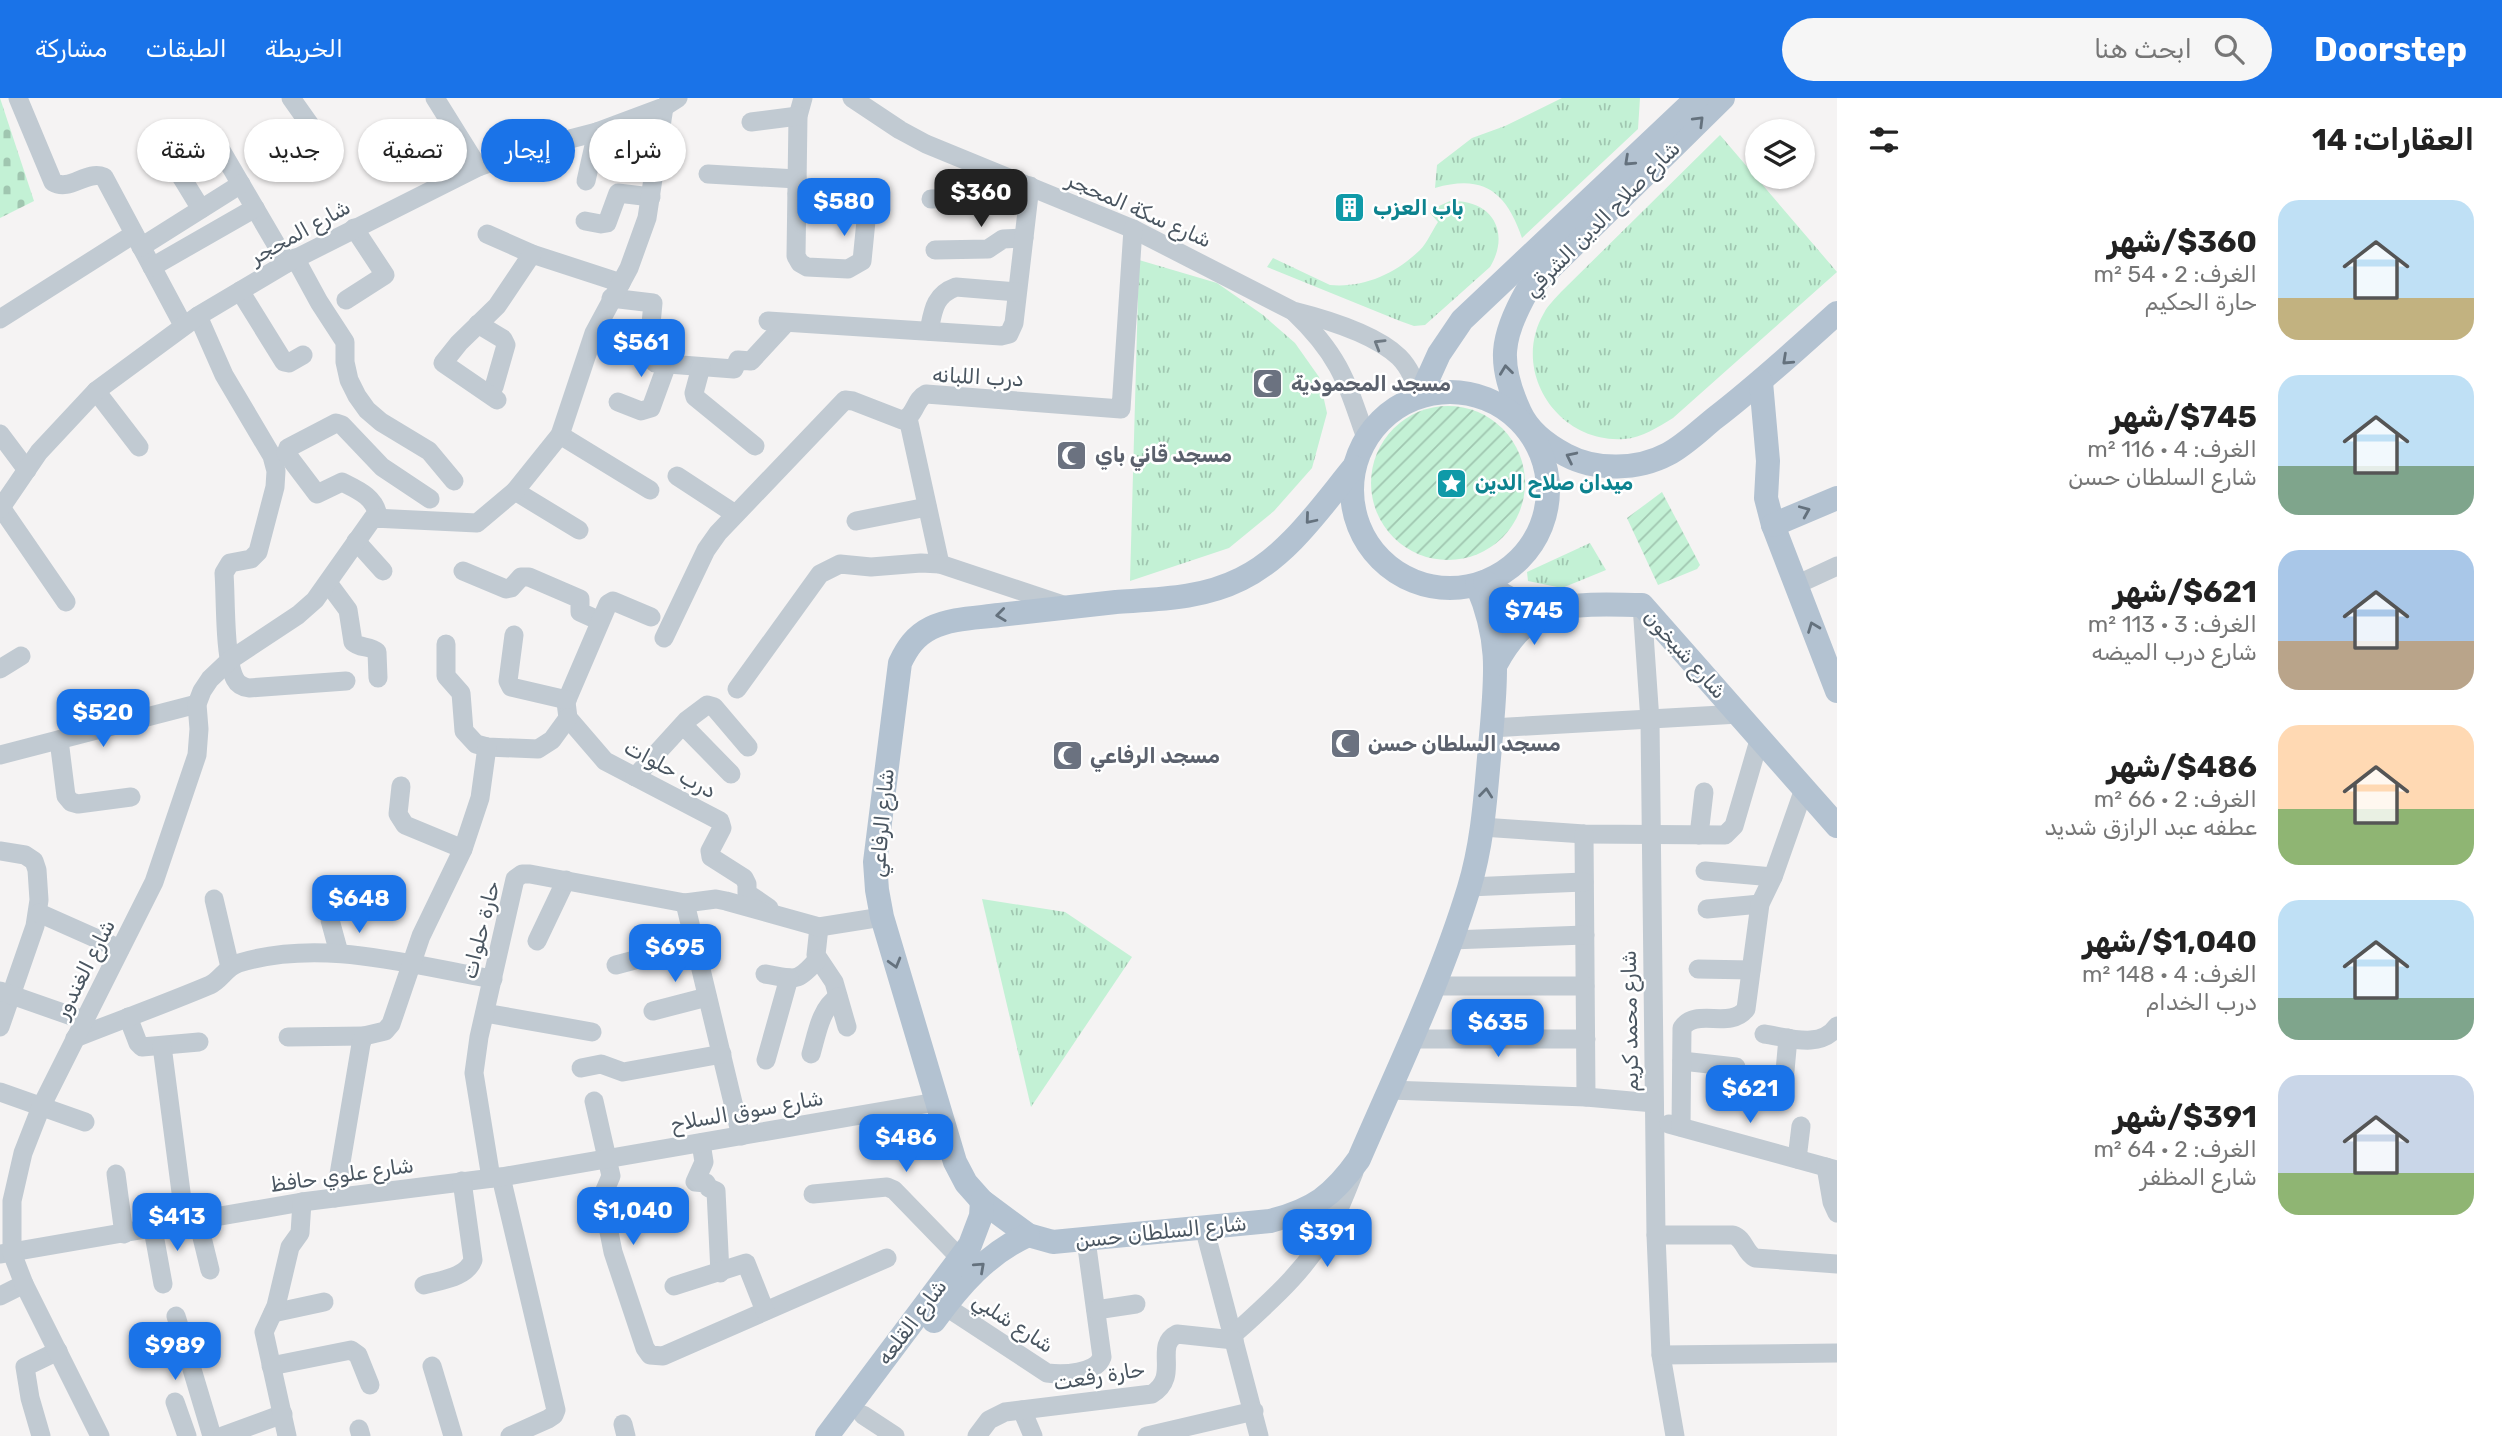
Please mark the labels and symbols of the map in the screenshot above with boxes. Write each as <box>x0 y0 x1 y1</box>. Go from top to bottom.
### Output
one-way arrow <box>1690 117 1703 130</box>
street label: شارع صلاح الدين الشرقي <box>1519 136 1688 305</box>
one-way arrow <box>1624 153 1637 165</box>
street label: شارع سكة المحجر <box>1060 166 1215 254</box>
pin: $360 <box>940 170 1022 229</box>
pin: $580 <box>803 178 885 238</box>
building icon: باب العزب <box>1333 191 1367 225</box>
street label: شارع المحجر <box>243 194 355 272</box>
place label: باب العزب <box>1373 195 1464 221</box>
pin: $561 <box>600 320 682 379</box>
one-way arrow <box>1373 339 1386 352</box>
one-way arrow <box>1782 351 1795 364</box>
street label: درب اللبانه <box>932 362 1024 391</box>
one-way arrow <box>1499 364 1514 376</box>
mosque icon: مسجد المحمودية <box>1251 367 1285 401</box>
place label: مسجد المحمودية <box>1291 371 1451 397</box>
mosque icon: مسجد قاني باي <box>1055 438 1089 472</box>
place label: مسجد قاني باي <box>1095 442 1232 471</box>
one-way arrow <box>1566 452 1578 466</box>
place icon: ميدان صلاح الدين <box>1435 466 1469 500</box>
place label: ميدان صلاح الدين <box>1475 470 1633 498</box>
one-way arrow <box>1798 506 1810 520</box>
one-way arrow <box>1306 511 1318 524</box>
pin: $745 <box>1493 588 1575 647</box>
street label: شارع شيخون <box>1637 604 1732 705</box>
one-way arrow <box>996 607 1007 622</box>
one-way arrow <box>1807 622 1821 634</box>
pin: $520 <box>62 690 144 749</box>
mosque icon: مسجد السلطان حسن <box>1328 727 1362 761</box>
place label: مسجد السلطان حسن <box>1368 731 1561 756</box>
street label: درب حلوات <box>620 734 720 803</box>
mosque icon: مسجد الرفاعي <box>1050 739 1084 773</box>
place label: مسجد الرفاعي <box>1090 743 1220 772</box>
street label: شارع الرفاعي <box>864 768 903 879</box>
one-way arrow <box>1478 787 1493 798</box>
pin: $648 <box>318 876 400 935</box>
street label: حارة حلوات <box>456 878 505 982</box>
street label: شارع الغندور <box>48 915 122 1025</box>
pin: $695 <box>634 924 716 984</box>
street label: شارع محمد كريم <box>1616 950 1645 1092</box>
one-way arrow <box>887 956 902 968</box>
pin: $635 <box>1457 1000 1539 1059</box>
pin: $621 <box>1709 1066 1791 1125</box>
street label: شارع سوق السلاح <box>669 1085 826 1138</box>
pin: $486 <box>865 1114 947 1174</box>
street label: شارع علوي حافظ <box>269 1152 415 1199</box>
pin: $1,040 <box>576 1188 690 1247</box>
pin: $413 <box>136 1194 218 1253</box>
street label: شارع السلطان حسن <box>1074 1210 1248 1255</box>
pin: $391 <box>1286 1210 1368 1269</box>
one-way arrow <box>972 1262 985 1275</box>
street label: شارع القلعه <box>871 1274 953 1371</box>
street label: شارع شلبي <box>966 1287 1059 1361</box>
pin: $989 <box>134 1322 216 1382</box>
street label: حارة رفعت <box>1051 1356 1146 1395</box>

